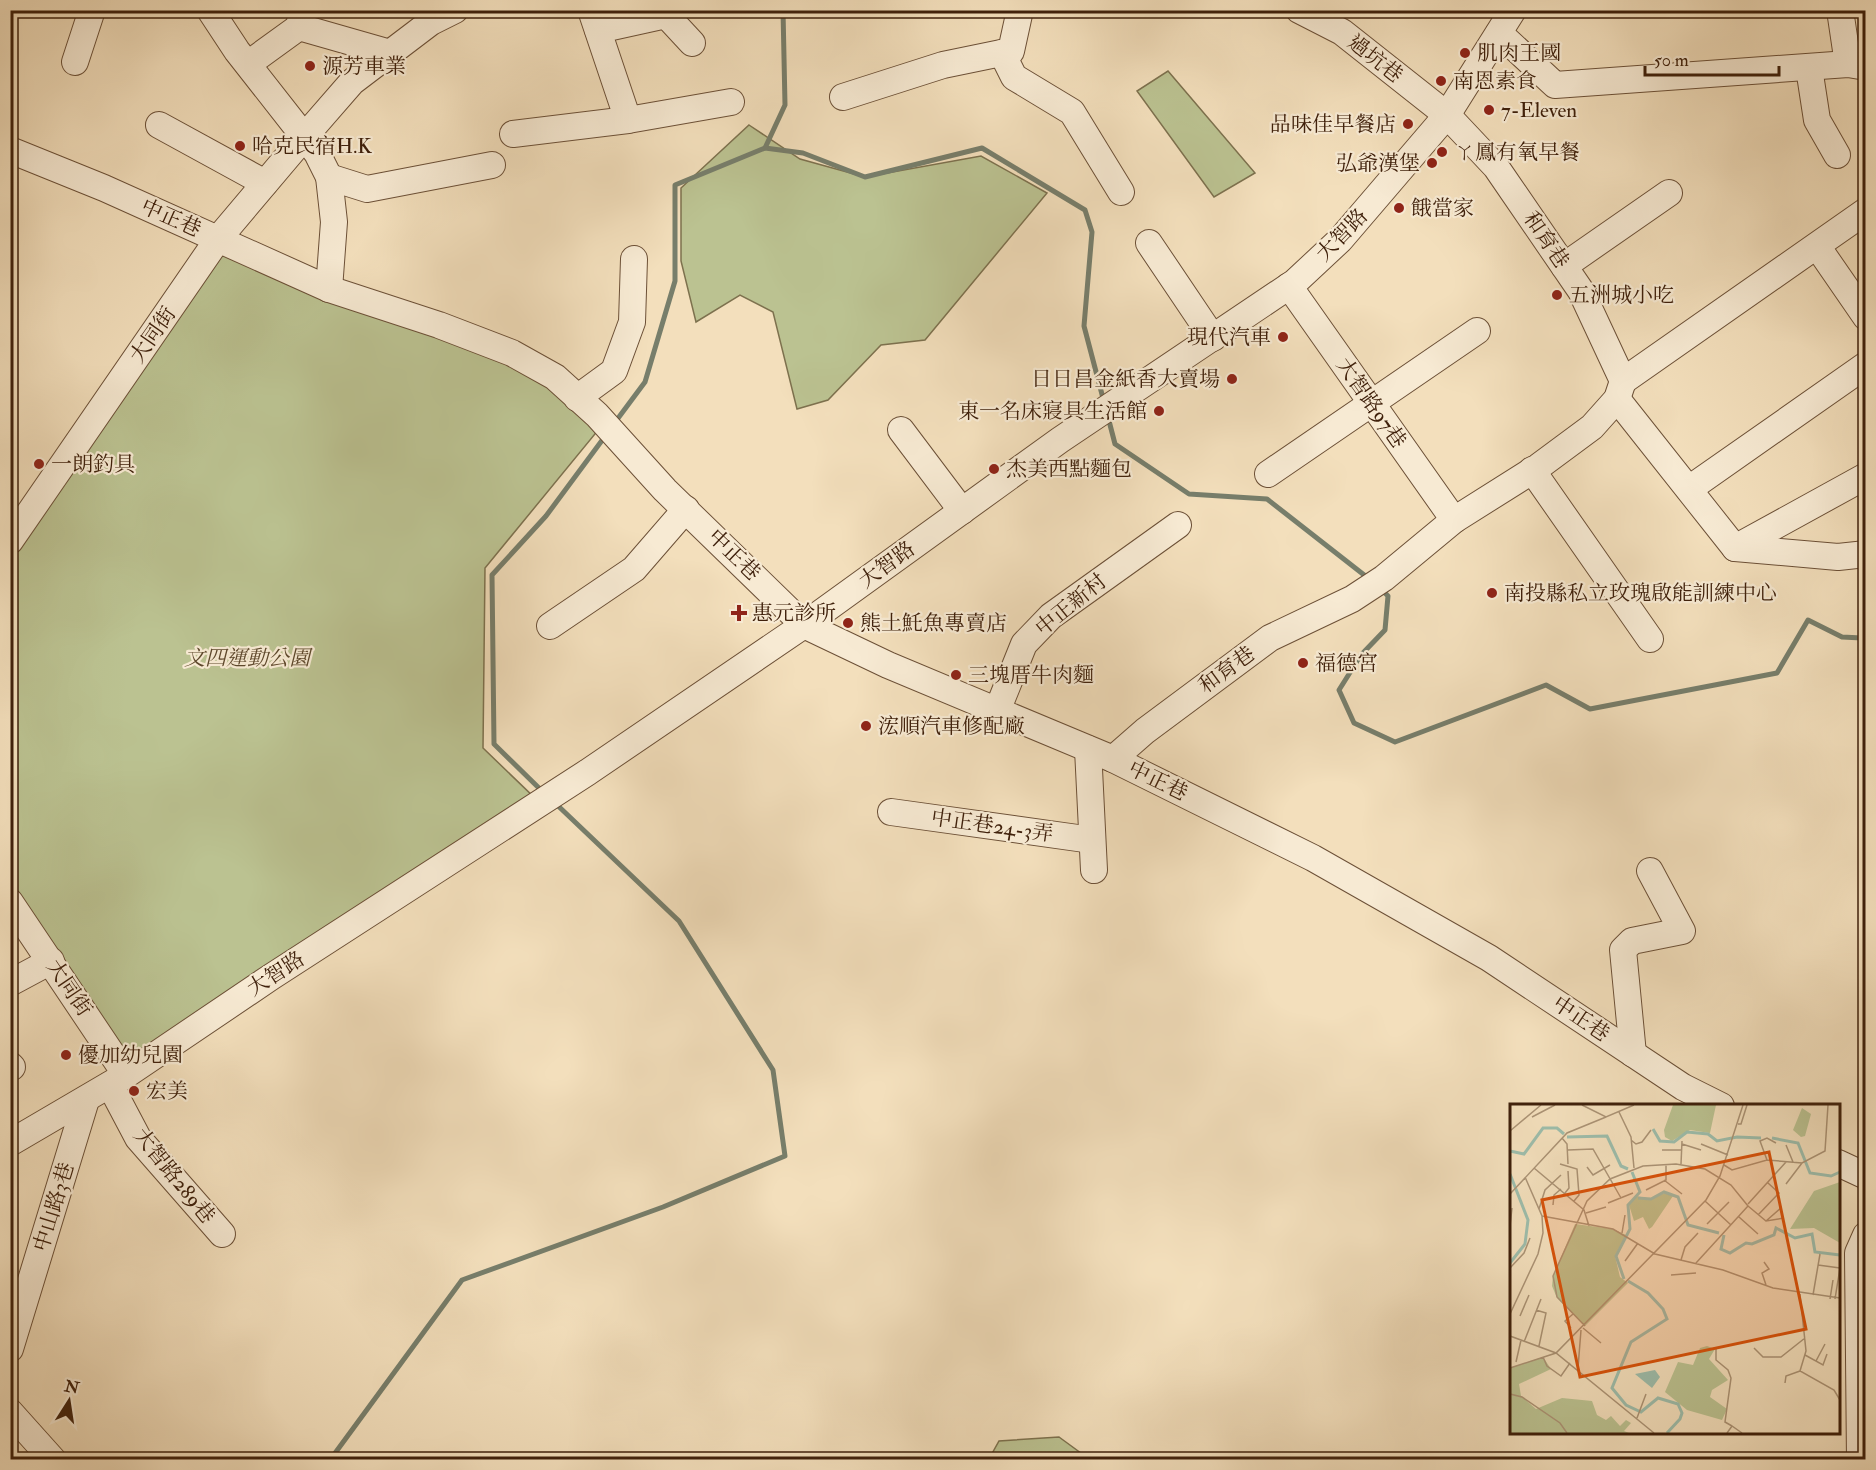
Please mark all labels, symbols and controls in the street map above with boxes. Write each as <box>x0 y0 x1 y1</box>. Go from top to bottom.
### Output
street label: 過坑巷 <box>1342 29 1408 89</box>
scale bar <box>1645 39 1778 77</box>
place label: 肌肉王國 <box>1477 40 1561 67</box>
marker: 肌肉王國 <box>1458 46 1472 60</box>
text: 50 m <box>1654 49 1689 72</box>
place label: 源芳車業 <box>322 53 406 80</box>
marker: 源芳車業 <box>303 59 317 73</box>
place label: 南恩素食 <box>1453 68 1537 95</box>
marker: 南恩素食 <box>1434 74 1448 88</box>
place label: 7-Eleven <box>1501 97 1577 124</box>
marker: 7-Eleven <box>1482 103 1496 117</box>
place label: 品味佳早餐店 <box>1270 111 1396 138</box>
marker: 品味佳早餐店 <box>1401 117 1415 131</box>
place label: 哈克民宿H.K <box>252 133 372 160</box>
marker: 哈克民宿H.K <box>233 139 247 153</box>
place label: ㄚ鳳有氧早餐 <box>1454 139 1580 166</box>
marker: ㄚ鳳有氧早餐 <box>1435 145 1449 159</box>
place label: 弘爺漢堡 <box>1336 150 1420 177</box>
marker: 弘爺漢堡 <box>1425 156 1439 170</box>
street label: 中正巷 <box>137 193 205 243</box>
place label: 餓當家 <box>1411 195 1474 222</box>
marker: 餓當家 <box>1392 201 1406 215</box>
street label: 大智路 <box>1310 203 1374 267</box>
street label: 和育巷 <box>1517 206 1575 274</box>
place label: 五洲城小吃 <box>1569 282 1674 309</box>
marker: 五洲城小吃 <box>1550 288 1564 302</box>
street label: 大同街 <box>124 301 182 369</box>
place label: 現代汽車 <box>1187 324 1271 351</box>
marker: 現代汽車 <box>1276 330 1290 344</box>
street label: 大智路97巷 <box>1330 352 1412 454</box>
place label: 日日昌金紙香大賣場 <box>1031 366 1220 393</box>
marker: 日日昌金紙香大賣場 <box>1225 372 1239 386</box>
place label: 東一名床寢具生活館 <box>958 398 1147 425</box>
marker: 東一名床寢具生活館 <box>1152 404 1166 418</box>
place label: 一朗釣具 <box>51 451 135 478</box>
place label: 杰美西點麵包 <box>1006 456 1132 483</box>
marker: 一朗釣具 <box>32 457 46 471</box>
marker: 杰美西點麵包 <box>987 462 1001 476</box>
street label: 中正巷 <box>702 523 766 587</box>
street label: 大智路 <box>854 536 920 594</box>
street label: 中正新村 <box>1030 568 1112 642</box>
place label: 南投縣私立玫瑰啟能訓練中心 <box>1504 580 1777 607</box>
marker: 南投縣私立玫瑰啟能訓練中心 <box>1485 586 1499 600</box>
place label: 惠元診所 <box>752 600 836 627</box>
marker: 惠元診所 <box>730 604 748 622</box>
place label: 熊土魠魚專賣店 <box>860 610 1007 637</box>
marker: 熊土魠魚專賣店 <box>841 616 855 630</box>
street label: 和育巷 <box>1194 641 1260 699</box>
park label: 文四運動公園 <box>184 645 313 672</box>
place label: 福德宮 <box>1315 650 1378 677</box>
marker: 福德宮 <box>1296 656 1310 670</box>
place label: 三塊厝牛肉麵 <box>968 662 1094 689</box>
marker: 三塊厝牛肉麵 <box>949 668 963 682</box>
place label: 浤順汽車修配廠 <box>878 713 1025 740</box>
marker: 浤順汽車修配廠 <box>859 719 873 733</box>
street label: 中正巷 <box>1124 755 1192 807</box>
street label: 中正巷24-3弄 <box>929 804 1055 848</box>
street label: 大智路 <box>242 946 310 1002</box>
street label: 大同街 <box>40 954 98 1022</box>
street label: 中正巷 <box>1547 990 1615 1048</box>
place label: 優加幼兒園 <box>78 1042 183 1069</box>
marker: 優加幼兒園 <box>59 1048 73 1062</box>
place label: 宏美 <box>146 1078 188 1105</box>
marker: 宏美 <box>127 1084 141 1098</box>
inset map <box>1510 1104 1840 1434</box>
street label: 大智路289巷 <box>127 1123 221 1229</box>
street label: 中山路3巷 <box>28 1159 80 1255</box>
north arrow <box>39 1371 99 1431</box>
text: N <box>62 1376 82 1399</box>

